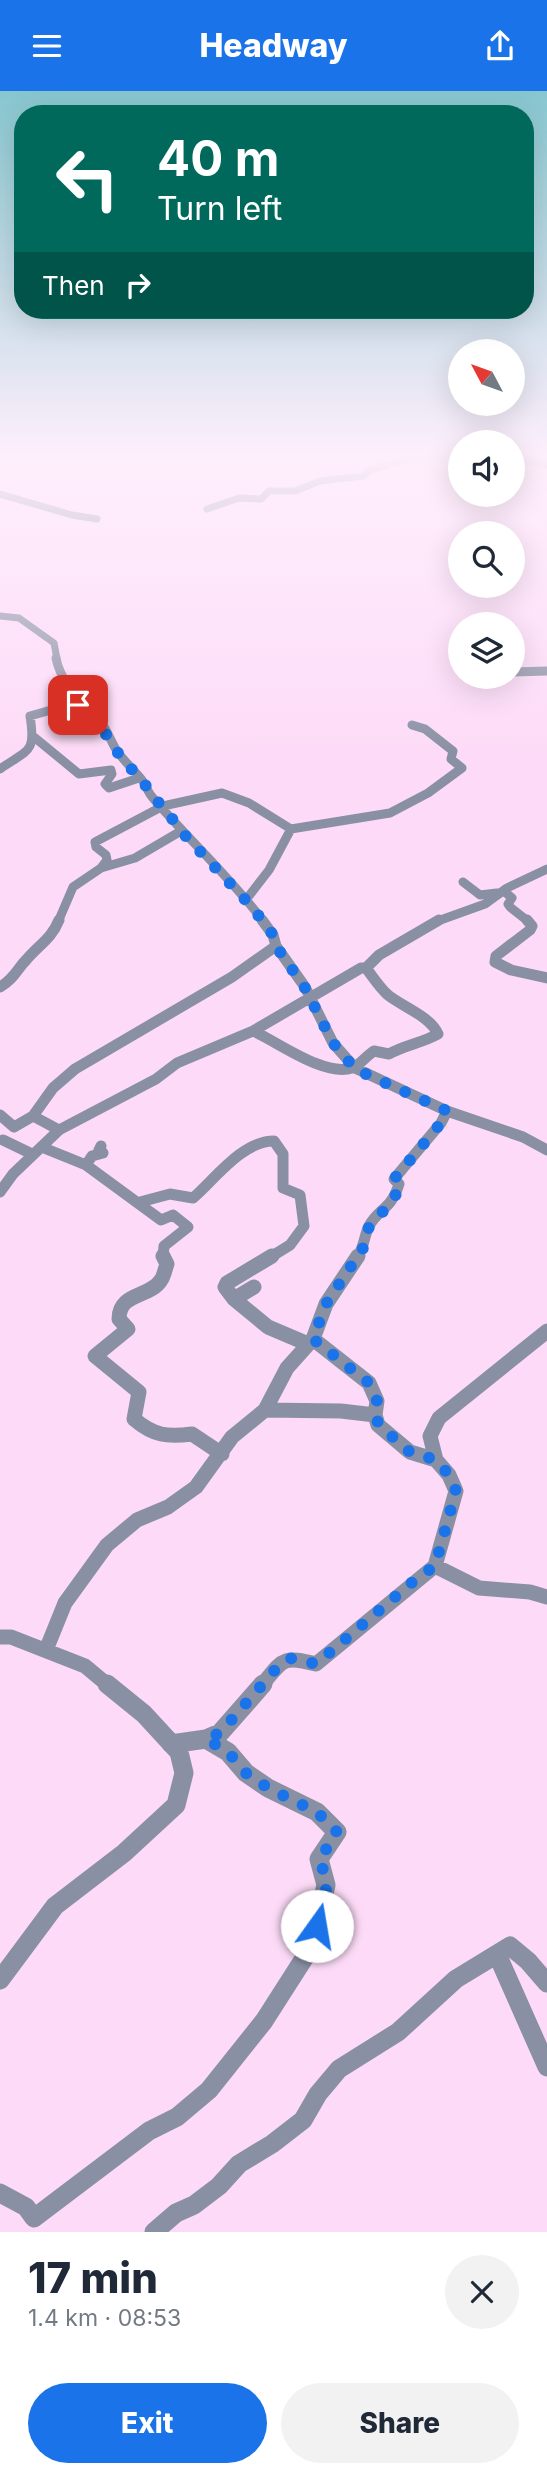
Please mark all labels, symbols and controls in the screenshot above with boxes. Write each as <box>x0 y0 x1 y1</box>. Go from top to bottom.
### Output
text: Headway <box>199 26 348 65</box>
icon: menu <box>28 27 66 65</box>
icon: share <box>481 27 519 65</box>
text: 40 m <box>157 129 280 188</box>
icon: left <box>42 133 133 224</box>
text: Turn left <box>157 189 282 228</box>
icon: right <box>119 266 157 304</box>
text: Then <box>42 270 105 301</box>
north arrow <box>448 339 525 417</box>
map controls <box>448 339 525 689</box>
button: sound <box>448 430 525 507</box>
button: search <box>448 521 525 598</box>
button: layers <box>448 612 525 689</box>
pin <box>48 675 108 735</box>
icon: arrive <box>59 686 97 724</box>
position arrow <box>280 1889 354 1963</box>
text: 17 min <box>28 2252 158 2303</box>
button: close <box>445 2255 519 2329</box>
text: 1.4 km · 08:53 <box>28 2304 181 2332</box>
button: Exit <box>28 2383 267 2463</box>
button: Share <box>281 2383 519 2463</box>

